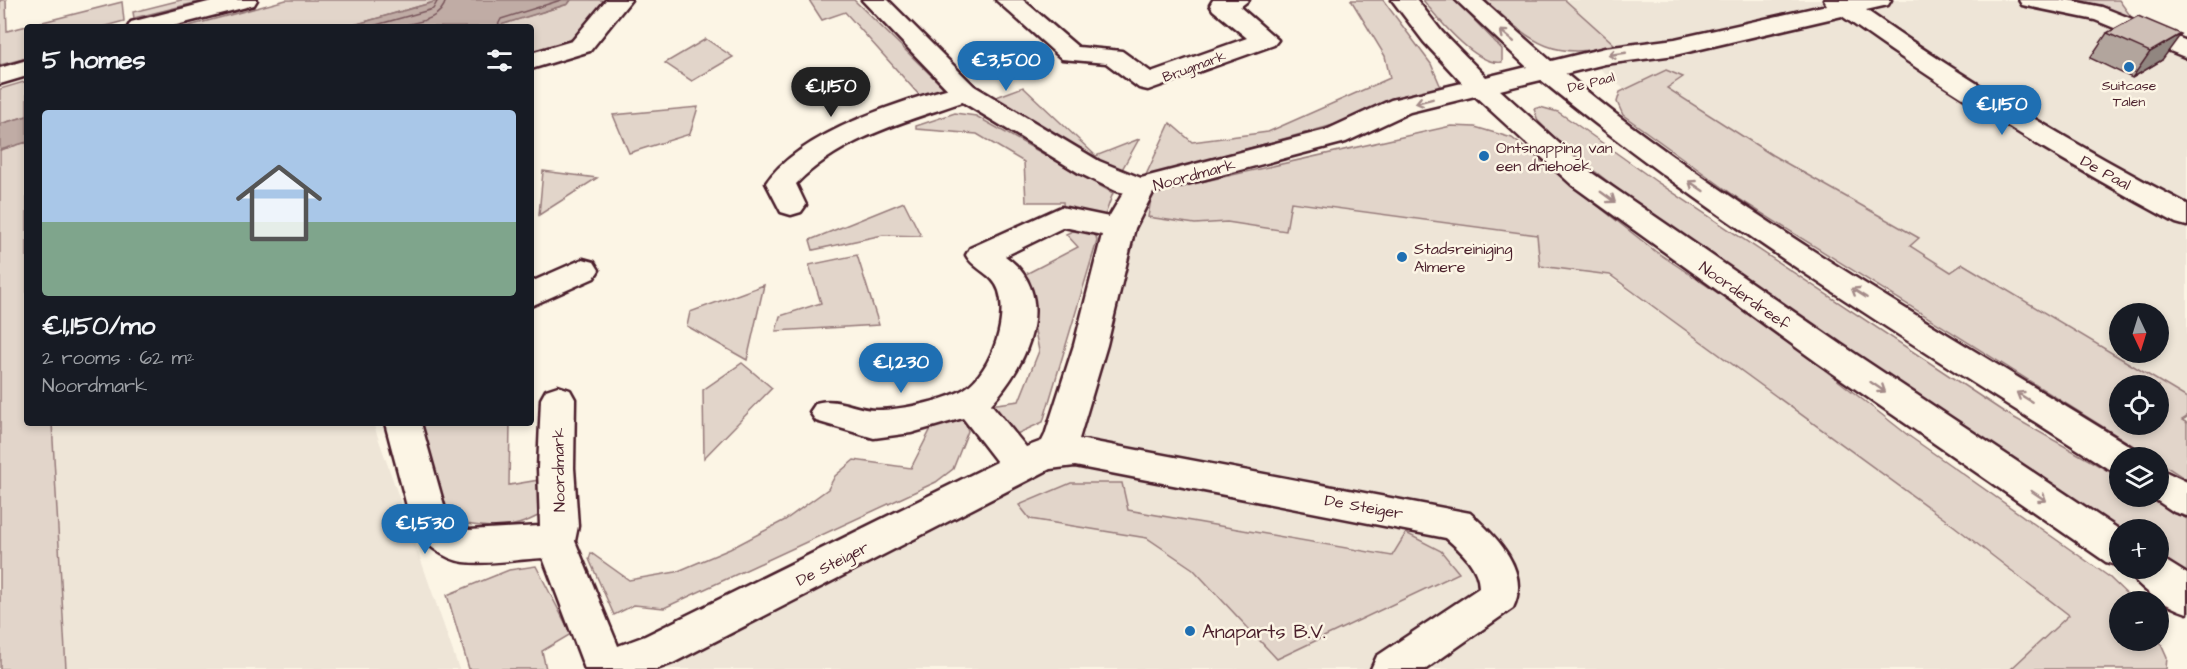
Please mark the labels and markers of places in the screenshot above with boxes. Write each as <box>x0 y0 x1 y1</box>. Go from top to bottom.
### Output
pin: €3,500 <box>957 41 1055 92</box>
marker: Suitcase Talen <box>2122 60 2136 74</box>
pin: €1,150 <box>782 67 880 118</box>
place label: Suitcase Talen <box>2102 76 2157 112</box>
pin: €1,150 <box>1953 85 2051 136</box>
place label: Ontsnapping van een driehoek <box>1496 137 1613 177</box>
marker: Ontsnapping van een driehoek <box>1477 149 1491 163</box>
place label: Stadsreiniging Almere <box>1414 238 1512 278</box>
marker: Stadsreiniging Almere <box>1395 250 1409 264</box>
pin: €1,230 <box>852 343 950 394</box>
pin: €1,530 <box>376 504 474 555</box>
place label: Anaparts B.V. <box>1202 618 1326 646</box>
marker: Anaparts B.V. <box>1183 624 1197 638</box>

